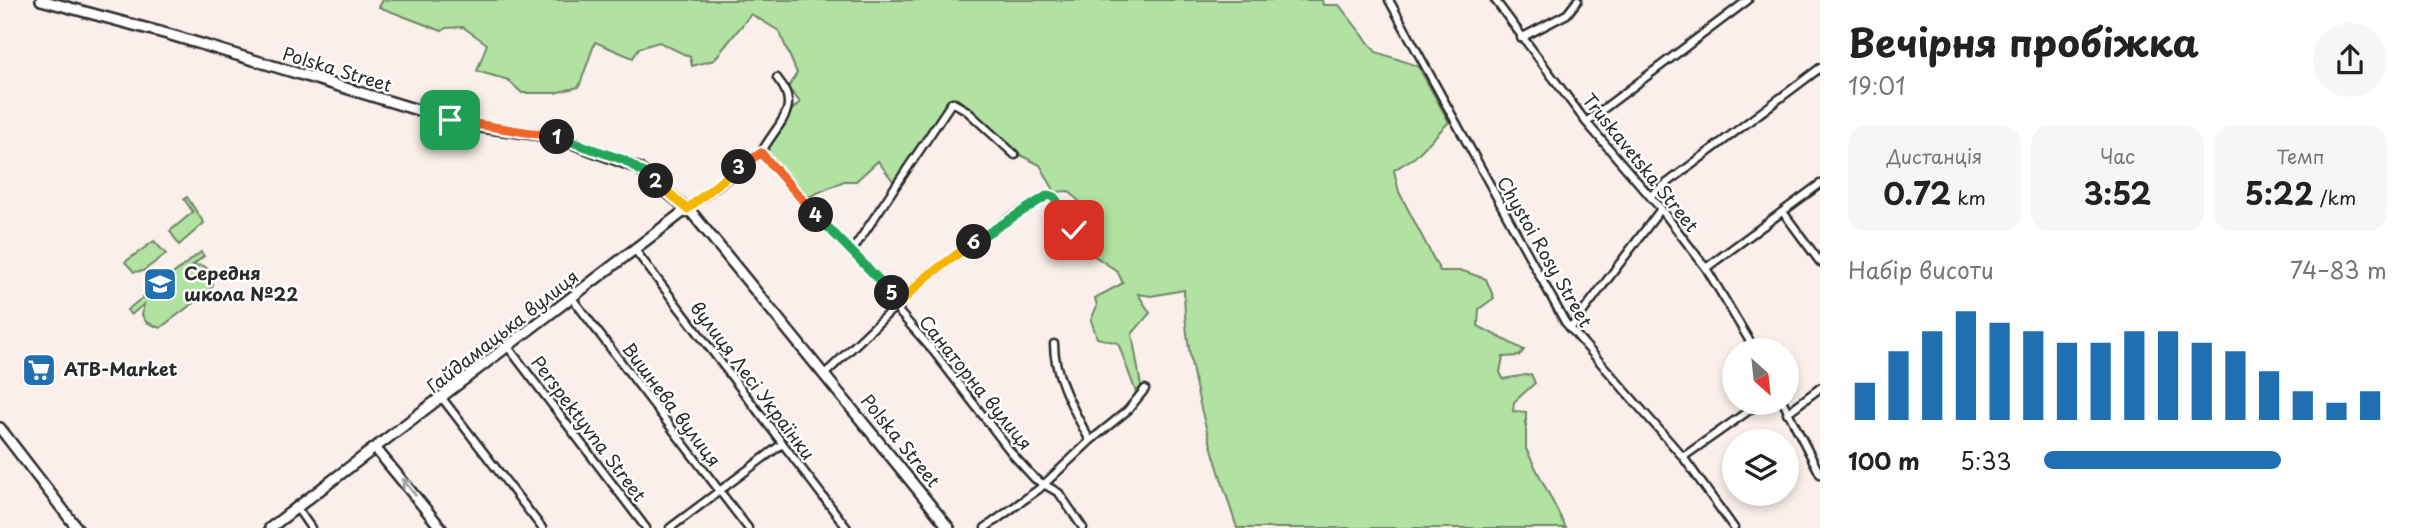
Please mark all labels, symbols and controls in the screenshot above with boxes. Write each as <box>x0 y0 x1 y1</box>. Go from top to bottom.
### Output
text: Вечірня пробіжка <box>1848 13 2199 70</box>
button: share <box>2313 23 2387 97</box>
street label: Polska Street <box>280 39 396 98</box>
text: 19:01 <box>1848 68 1905 103</box>
street label: Truskavetska Street <box>1577 87 1706 237</box>
pin <box>420 90 480 150</box>
icon: arrive <box>431 101 469 139</box>
pin: 1 <box>540 120 574 154</box>
text: 1 <box>552 122 561 150</box>
text: Дистанція <box>1887 142 1982 170</box>
text: Час <box>2100 142 2135 170</box>
text: Темп <box>2276 142 2325 170</box>
pin: 3 <box>722 150 756 184</box>
text: 3 <box>732 152 745 180</box>
pin: 2 <box>638 164 674 198</box>
text: 2 <box>649 166 662 194</box>
text: 0.72 <box>1883 170 1951 215</box>
text: 3:52 <box>2084 170 2151 215</box>
text: 5:22 <box>2245 170 2314 215</box>
street label: Chystoi Rosy Street <box>1491 171 1600 332</box>
text: km <box>1951 183 1986 211</box>
text: /km <box>2314 183 2356 211</box>
pin: 4 <box>798 198 834 232</box>
text: 4 <box>809 200 822 228</box>
pin <box>1044 200 1104 260</box>
icon: check <box>1055 211 1093 249</box>
pin: 6 <box>956 224 992 260</box>
text: 6 <box>967 227 980 255</box>
text: Набір висоти <box>1848 252 1994 287</box>
text: 74–83 m <box>2290 252 2387 287</box>
place label: Середня школа №22 <box>184 259 298 307</box>
street label: Гайдамацька вулиця <box>420 263 584 399</box>
school or university icon: Середня школа №22 <box>141 265 179 303</box>
pin: 5 <box>874 276 910 310</box>
text: 5 <box>885 278 898 306</box>
street label: вулиця Лесі Українки <box>684 295 822 465</box>
street label: Санаторна вулиця <box>913 309 1039 455</box>
street label: Вишнева вулиця <box>617 336 728 472</box>
north arrow <box>1722 338 1799 415</box>
map controls <box>1722 338 1799 506</box>
street label: Perspektyvna Street <box>525 349 653 507</box>
supermarket icon: ATB-Market <box>20 351 58 389</box>
place label: ATB-Market <box>64 355 178 382</box>
street label: Polska Street <box>855 388 947 493</box>
button: layers <box>1722 429 1799 506</box>
text: 100 m <box>1848 443 1920 478</box>
text: 5:33 <box>1960 443 2012 478</box>
one-way arrow <box>402 479 417 497</box>

